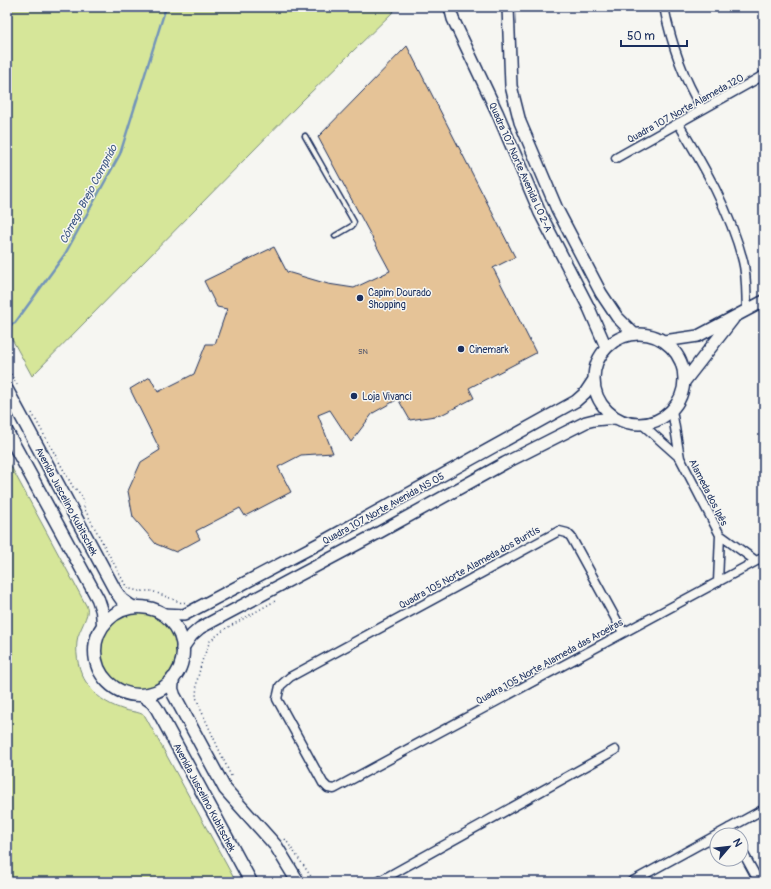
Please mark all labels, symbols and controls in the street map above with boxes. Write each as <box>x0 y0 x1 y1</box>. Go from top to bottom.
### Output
scale bar <box>621 22 687 48</box>
text: 50 m <box>627 29 655 44</box>
street label: Quadra 107 Norte Alameda 120 <box>625 72 746 146</box>
street label: Quadra 107 Norte Avenida LO 2-A <box>486 101 554 235</box>
water label: Córrego Brejo Comprido <box>57 142 121 246</box>
place label: Capim Dourado Shopping <box>368 287 432 311</box>
marker: Capim Dourado Shopping <box>355 293 365 303</box>
marker: Cinemark <box>456 344 466 354</box>
place label: Cinemark <box>469 344 509 356</box>
house number: SN <box>358 347 368 356</box>
marker: Loja Vivanci <box>349 391 359 401</box>
place label: Loja Vivanci <box>362 391 412 403</box>
street label: Avenida Juscelino Kubitschek <box>32 445 100 559</box>
street label: Alameda dos Ipês <box>686 457 730 528</box>
street label: Quadra 107 Norte Avenida NS 05 <box>320 470 446 547</box>
street label: Quadra 105 Norte Alameda dos Buritís <box>397 524 543 612</box>
street label: Quadra 105 Norte Alameda das Aroeiras <box>474 616 625 707</box>
street label: Avenida Juscelino Kubitschek <box>170 741 238 855</box>
north arrow <box>709 827 749 867</box>
text: N <box>730 836 745 849</box>

